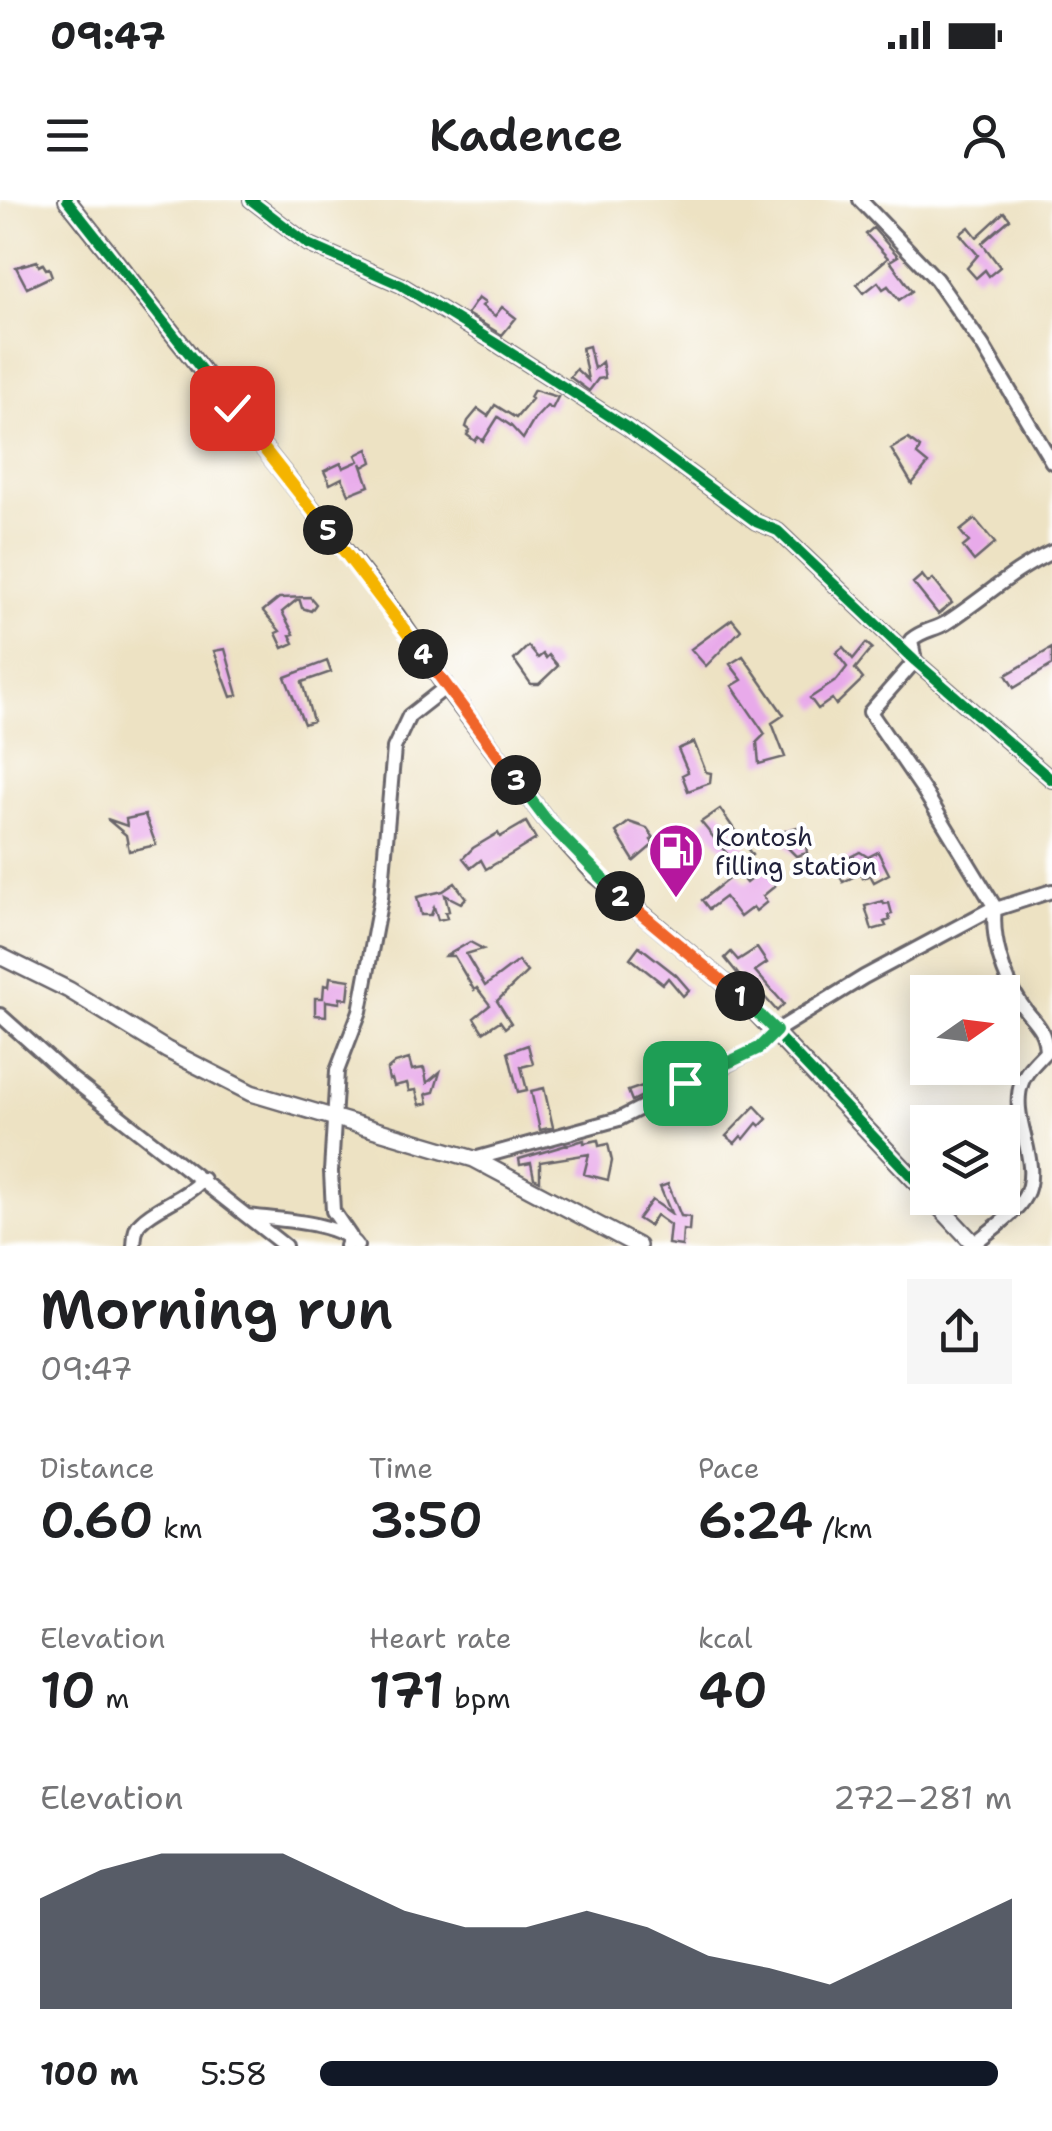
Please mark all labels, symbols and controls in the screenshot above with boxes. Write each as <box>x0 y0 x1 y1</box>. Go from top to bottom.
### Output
text: 09:47 <box>50 10 166 61</box>
text: Kadence <box>429 105 623 165</box>
icon: menu <box>40 108 95 163</box>
icon: person <box>957 108 1012 163</box>
pin <box>190 366 275 451</box>
icon: check <box>205 381 260 436</box>
pin: 5 <box>303 505 353 555</box>
text: 5 <box>319 511 337 549</box>
pin: 4 <box>398 629 448 679</box>
text: 4 <box>413 635 433 673</box>
pin: 3 <box>491 755 541 805</box>
text: 3 <box>506 761 526 799</box>
place label: Kontosh filling station <box>715 820 877 883</box>
fuel station icon: Kontosh filling station <box>646 821 706 900</box>
pin: 2 <box>595 871 645 921</box>
text: 2 <box>610 877 630 915</box>
pin: 1 <box>715 971 765 1021</box>
north arrow <box>910 975 1020 1085</box>
map controls <box>910 975 1020 1215</box>
text: 1 <box>734 977 746 1015</box>
pin <box>643 1041 728 1126</box>
icon: arrive <box>658 1056 713 1111</box>
button: layers <box>910 1105 1020 1215</box>
text: Morning run <box>40 1272 393 1346</box>
button: share <box>907 1279 1012 1384</box>
text: 09:47 <box>40 1347 133 1390</box>
text: Distance <box>40 1449 155 1487</box>
text: Time <box>369 1449 433 1487</box>
text: Pace <box>698 1449 760 1487</box>
text: 0.60 <box>40 1487 153 1554</box>
text: 3:50 <box>369 1487 483 1554</box>
text: 6:24 <box>698 1487 813 1554</box>
text: km <box>153 1509 203 1547</box>
text: /km <box>813 1509 873 1547</box>
text: Elevation <box>40 1619 165 1657</box>
text: Heart rate <box>369 1619 512 1657</box>
text: kcal <box>698 1619 752 1657</box>
text: 10 <box>40 1657 96 1724</box>
text: 171 <box>369 1657 445 1724</box>
text: 40 <box>698 1657 768 1724</box>
text: m <box>96 1679 129 1717</box>
text: bpm <box>445 1679 511 1717</box>
text: Elevation <box>40 1776 183 1819</box>
text: 272–281 m <box>833 1776 1012 1819</box>
text: 100 m <box>40 2052 139 2095</box>
text: 5:58 <box>200 2052 268 2095</box>

